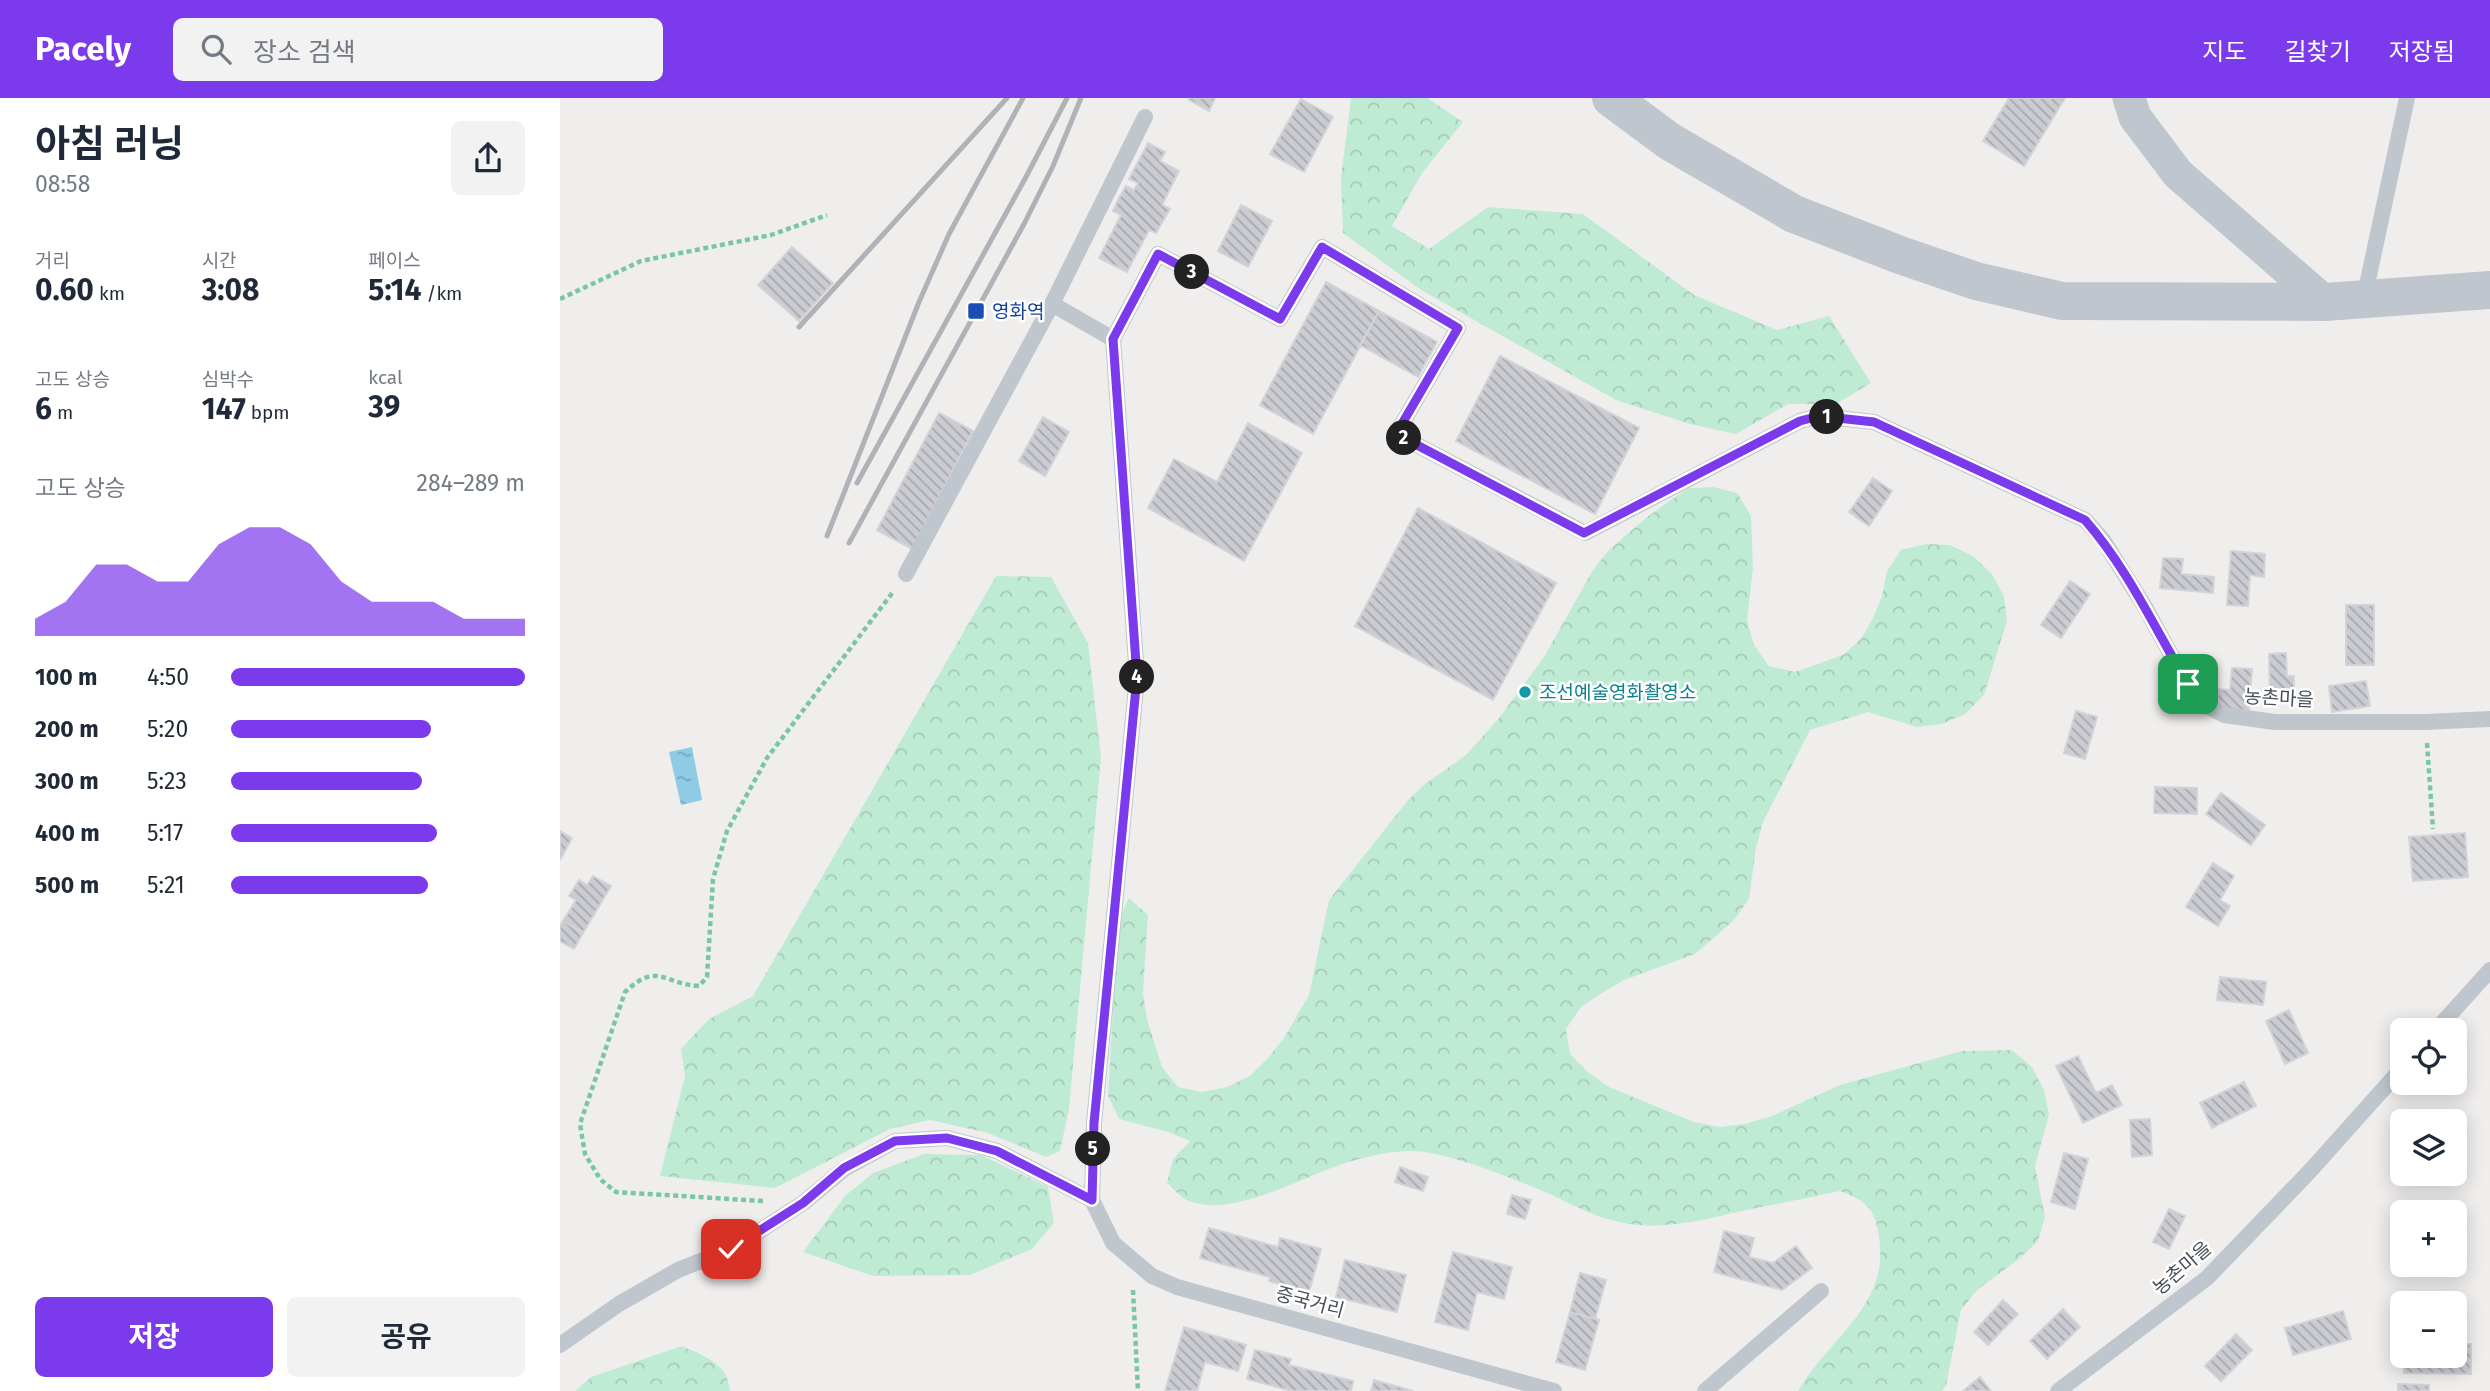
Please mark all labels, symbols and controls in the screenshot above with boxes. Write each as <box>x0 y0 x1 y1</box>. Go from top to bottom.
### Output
search box <box>173 18 663 81</box>
text: Pacely <box>35 29 131 69</box>
icon: search <box>197 30 235 68</box>
text: 장소 검색 <box>253 37 356 68</box>
text: 지도 <box>2202 38 2247 66</box>
text: 길찾기 <box>2285 38 2351 66</box>
text: 저장됨 <box>2389 38 2455 66</box>
text: 아침 러닝 <box>35 121 184 167</box>
button: share <box>451 121 525 195</box>
text: 08:58 <box>35 170 90 198</box>
text: 거리 <box>35 249 70 272</box>
text: 시간 <box>202 249 237 272</box>
text: 페이스 <box>368 249 421 272</box>
pin: 3 <box>1174 254 1210 290</box>
text: 3 <box>1187 260 1196 283</box>
text: 0.60 <box>35 272 94 308</box>
text: 3:08 <box>202 272 259 308</box>
text: 5:14 <box>368 272 421 308</box>
text: km <box>94 282 125 305</box>
text: /km <box>421 282 462 305</box>
place label: 영화역 <box>992 300 1044 323</box>
marker: 영화역 <box>966 301 986 321</box>
text: kcal <box>368 366 403 389</box>
text: 고도 상승 <box>35 368 110 391</box>
text: 심박수 <box>202 368 254 391</box>
text: 39 <box>368 389 400 425</box>
text: 6 <box>35 391 52 427</box>
text: 147 <box>202 391 246 427</box>
pin: 1 <box>1810 400 1844 434</box>
text: m <box>52 401 73 424</box>
text: bpm <box>246 401 290 424</box>
text: 1 <box>1822 405 1831 428</box>
pin: 2 <box>1386 420 1422 456</box>
text: 2 <box>1399 426 1408 449</box>
text: 284–289 m <box>417 469 525 497</box>
text: 고도 상승 <box>35 474 126 502</box>
pin <box>2158 654 2218 714</box>
pin: 4 <box>1120 660 1154 694</box>
text: 100 m <box>35 663 97 691</box>
text: 4:50 <box>147 663 189 691</box>
text: 4 <box>1131 665 1142 688</box>
icon: arrive <box>2169 665 2207 703</box>
place label: 조선예술영화촬영소 <box>1539 681 1696 704</box>
marker: 조선예술영화촬영소 <box>1517 684 1533 700</box>
street label: 농촌마을 <box>2243 685 2315 711</box>
text: 200 m <box>35 715 99 743</box>
text: 5:20 <box>147 715 188 743</box>
text: 300 m <box>35 767 99 795</box>
text: 5:23 <box>147 767 187 795</box>
text: 400 m <box>35 819 100 847</box>
text: 5:17 <box>147 819 183 847</box>
text: 500 m <box>35 871 99 899</box>
text: 5:21 <box>147 871 185 899</box>
map controls <box>2390 1018 2467 1368</box>
button: locate <box>2390 1018 2467 1095</box>
button: layers <box>2390 1109 2467 1186</box>
pin: 5 <box>1076 1132 1110 1166</box>
text: 5 <box>1087 1137 1098 1160</box>
button: + <box>2390 1200 2467 1277</box>
pin <box>701 1219 761 1279</box>
icon: check <box>712 1230 750 1268</box>
street label: 농촌마을 <box>2148 1236 2216 1300</box>
street label: 중국거리 <box>1273 1282 1347 1322</box>
button: − <box>2390 1291 2467 1368</box>
button: 저장 <box>35 1297 273 1377</box>
button: 공유 <box>287 1297 525 1377</box>

